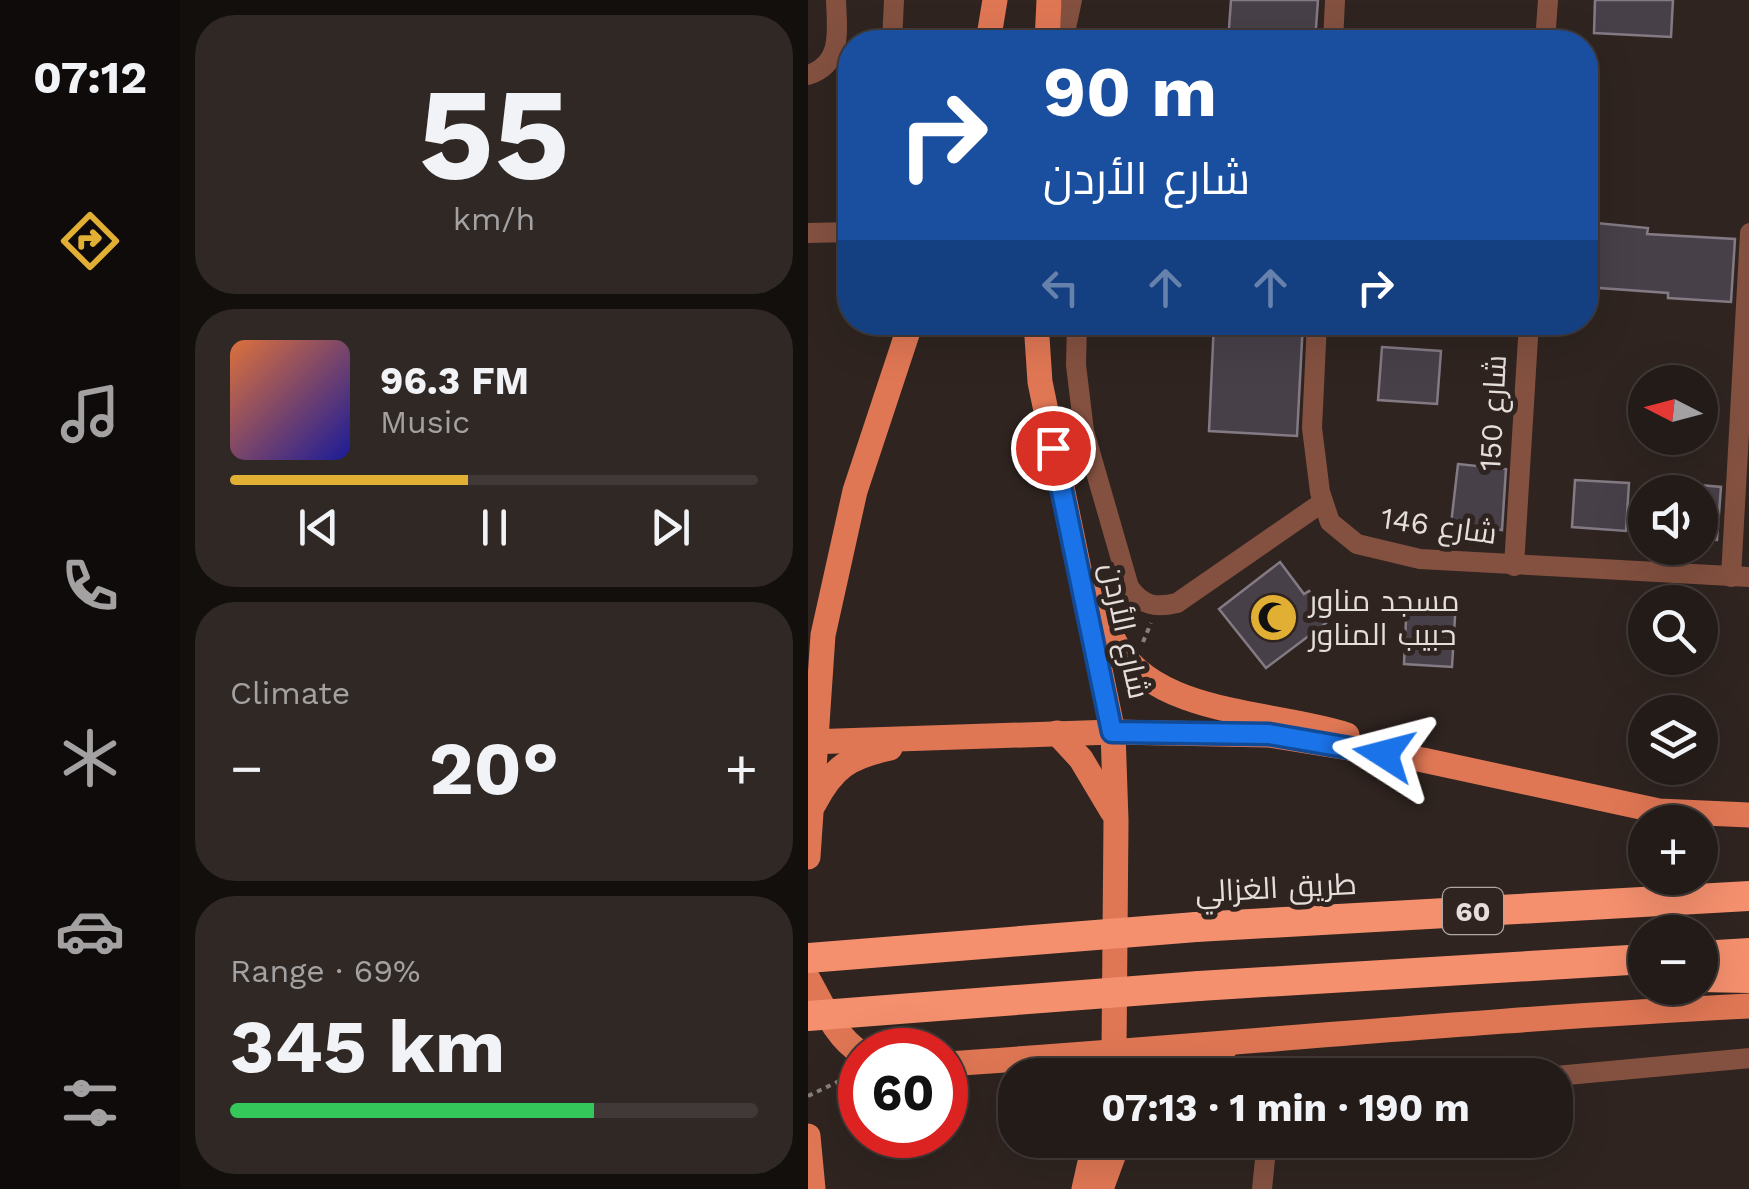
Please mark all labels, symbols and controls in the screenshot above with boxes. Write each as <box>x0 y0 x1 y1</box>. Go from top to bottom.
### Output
text: 07:12 <box>33 51 147 104</box>
text: 90 m <box>1043 51 1217 133</box>
text: 55 <box>418 58 570 211</box>
icon: right <box>878 70 1008 200</box>
text: شارع الأردن <box>1043 152 1250 205</box>
text: km/h <box>453 200 535 238</box>
icon: directions <box>55 206 125 276</box>
icon: left <box>1033 260 1088 315</box>
icon: ahead <box>1138 260 1193 315</box>
icon: ahead <box>1243 260 1298 315</box>
icon: right <box>1348 260 1403 315</box>
street label: شارع 150 <box>1472 354 1516 472</box>
text: 96.3 FM <box>380 359 529 403</box>
north arrow <box>1628 365 1718 455</box>
map controls <box>1628 365 1718 1005</box>
icon: music <box>55 379 125 449</box>
text: Music <box>380 403 470 441</box>
pin <box>1011 406 1096 491</box>
icon: arrive <box>1026 421 1081 476</box>
button: sound <box>1628 475 1718 565</box>
icon: previous <box>291 500 346 555</box>
icon: pause <box>467 500 522 555</box>
icon: next <box>643 500 698 555</box>
street label: شارع 146 <box>1378 500 1499 554</box>
icon: phone <box>55 551 125 621</box>
street label: شارع الأردن <box>1091 560 1157 703</box>
place label: مسجد مناور حبيب المناور <box>1307 583 1460 652</box>
button: search <box>1628 585 1718 675</box>
mosque icon: مسجد مناور حبيب المناور <box>1248 592 1300 644</box>
text: Climate <box>230 674 350 712</box>
button: layers <box>1628 695 1718 785</box>
position arrow <box>1332 702 1436 806</box>
icon: climate <box>55 723 125 793</box>
text: 20° <box>429 724 559 812</box>
text: − <box>230 736 263 800</box>
text: + <box>725 736 758 800</box>
button: + <box>1628 805 1718 895</box>
street label: طريق الغزالي <box>1194 866 1358 915</box>
road number: 60 <box>1443 888 1503 934</box>
icon: car <box>55 896 125 966</box>
button: − <box>1628 915 1718 1005</box>
text: Range · 69% <box>230 952 420 990</box>
text: 345 km <box>230 1002 505 1090</box>
speed limit sign: 60 <box>838 1028 968 1158</box>
icon: filters <box>55 1068 125 1138</box>
text: 07:13 · 1 min · 190 m <box>1101 1086 1470 1130</box>

